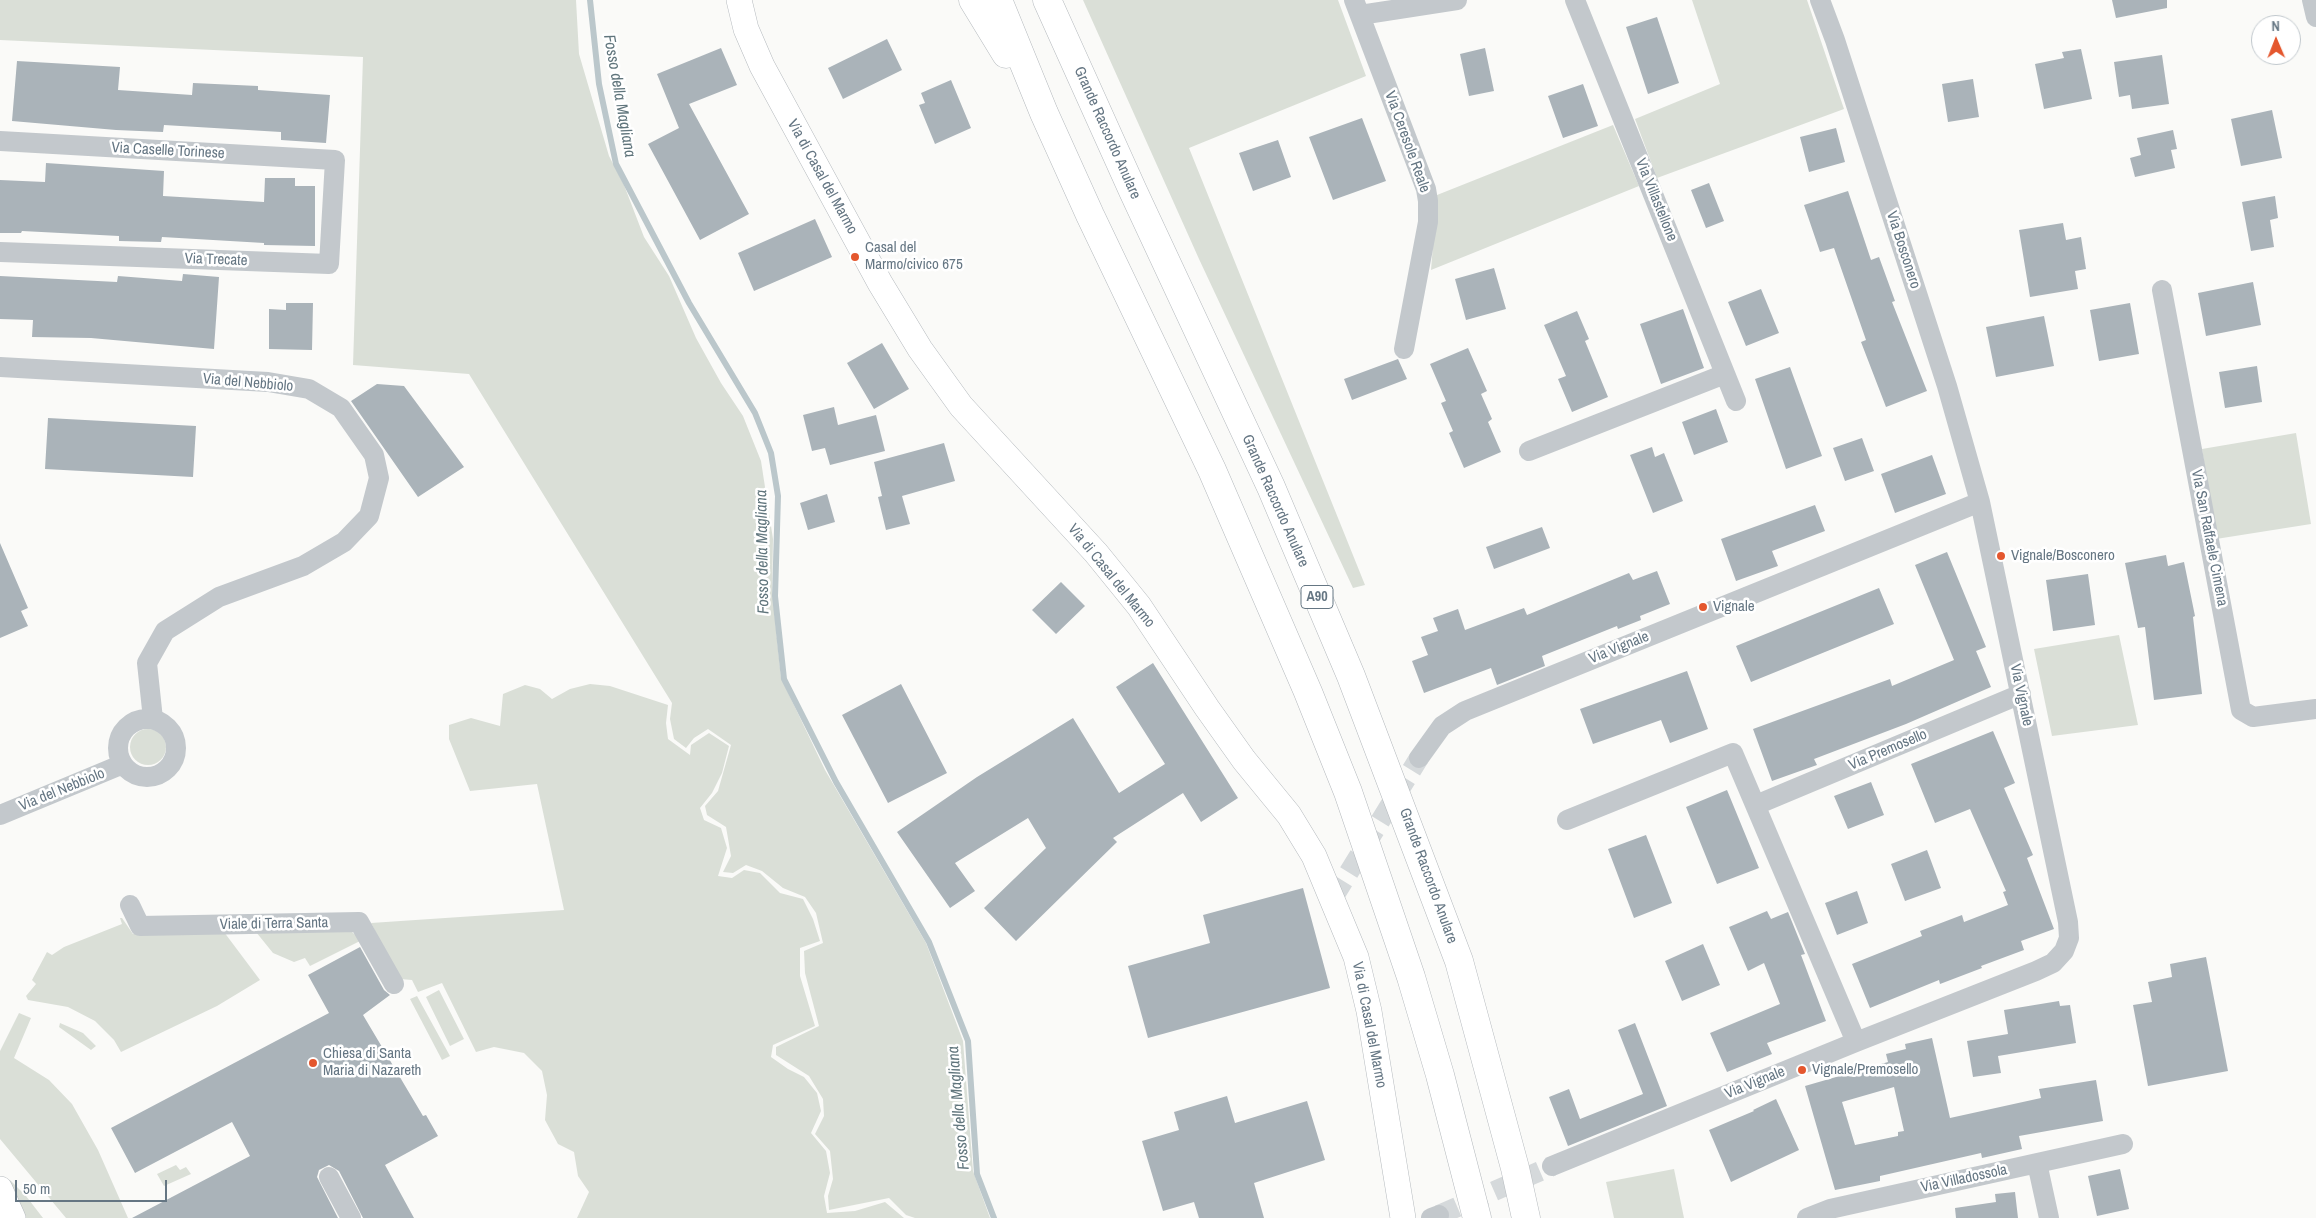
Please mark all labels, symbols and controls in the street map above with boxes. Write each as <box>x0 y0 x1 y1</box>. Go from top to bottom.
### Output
north arrow <box>2251 15 2301 65</box>
text: N <box>2271 17 2280 35</box>
water label: Fosso della Magliana <box>599 33 639 159</box>
street label: Grande Raccordo Anulare <box>1070 64 1144 202</box>
street label: Via Ceresole Reale <box>1380 89 1434 195</box>
street label: Via di Casal del Marmo <box>783 117 861 237</box>
street label: Via Caselle Torinese <box>111 139 225 163</box>
street label: Via Villastellone <box>1631 156 1681 244</box>
street label: Via Bosconero <box>1882 209 1924 291</box>
place label: Casal del Marmo/civico 675 <box>865 239 963 274</box>
street label: Via Trecate <box>184 250 248 270</box>
marker: Casal del Marmo/civico 675 <box>849 251 861 263</box>
street label: Via del Nebbiolo <box>202 370 294 396</box>
street label: Grande Raccordo Anulare <box>1238 432 1312 570</box>
street label: Via San Raffaele Cimena <box>2187 468 2231 608</box>
water label: Fosso della Magliana <box>752 490 774 614</box>
street label: Via di Casal del Marmo <box>1064 520 1158 632</box>
place label: Vignale/Bosconero <box>2011 547 2115 565</box>
marker: Vignale/Bosconero <box>1995 550 2007 562</box>
road number: A90 <box>1301 586 1333 608</box>
place label: Vignale <box>1713 598 1755 616</box>
marker: Vignale <box>1697 601 1709 613</box>
street label: Via Vignale <box>1586 628 1652 668</box>
street label: Via Vignale <box>2006 662 2036 728</box>
street label: Via Premosello <box>1846 725 1930 775</box>
street label: Via del Nebbiolo <box>17 765 107 815</box>
street label: Grande Raccordo Anulare <box>1395 806 1461 946</box>
street label: Viale di Terra Santa <box>220 914 328 934</box>
street label: Via di Casal del Marmo <box>1348 960 1390 1090</box>
place label: Chiesa di Santa Maria di Nazareth <box>323 1045 421 1080</box>
water label: Fosso della Magliana <box>944 1045 974 1171</box>
marker: Chiesa di Santa Maria di Nazareth <box>307 1057 319 1069</box>
place label: Vignale/Premosello <box>1812 1061 1918 1079</box>
street label: Via Vignale <box>1722 1063 1788 1103</box>
marker: Vignale/Premosello <box>1796 1064 1808 1076</box>
street label: Via Villadossola <box>1919 1161 2009 1197</box>
scale bar <box>18 1170 170 1202</box>
text: 50 m <box>23 1178 50 1199</box>

